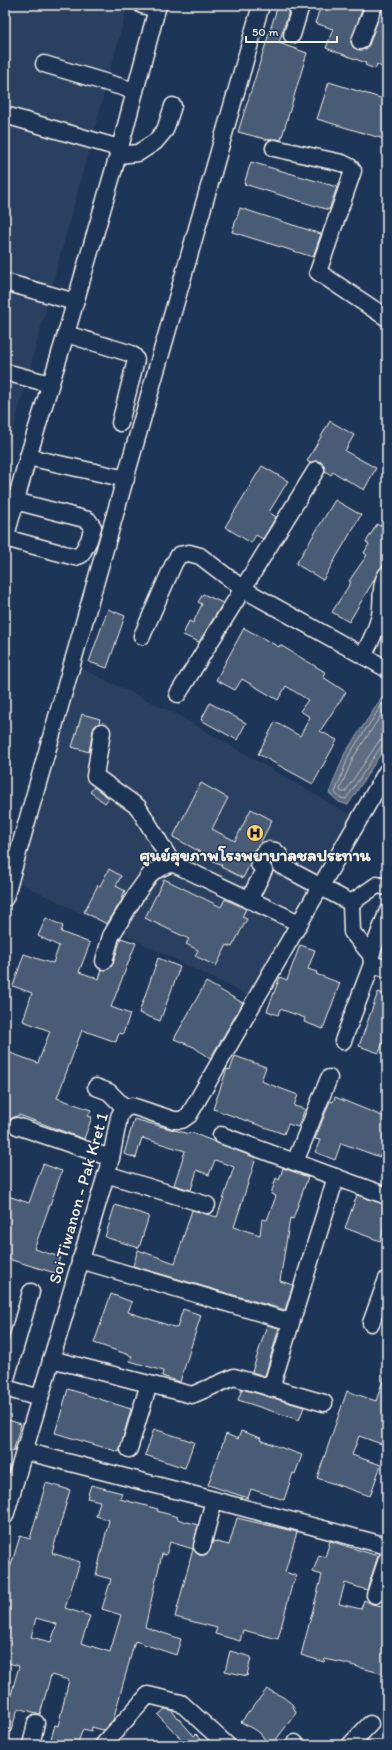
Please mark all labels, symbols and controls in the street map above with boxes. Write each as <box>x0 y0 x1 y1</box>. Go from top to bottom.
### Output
scale bar <box>246 18 337 44</box>
text: 50 m <box>252 25 278 39</box>
hospital icon: ศูนย์สุขภาพโรงพยาบาลชลประทาน <box>245 823 265 843</box>
place label: ศูนย์สุขภาพโรงพยาบาลชลประทาน <box>139 845 371 867</box>
street label: Soi Tiwanon - Pak Kret 1 <box>44 1110 112 1286</box>

